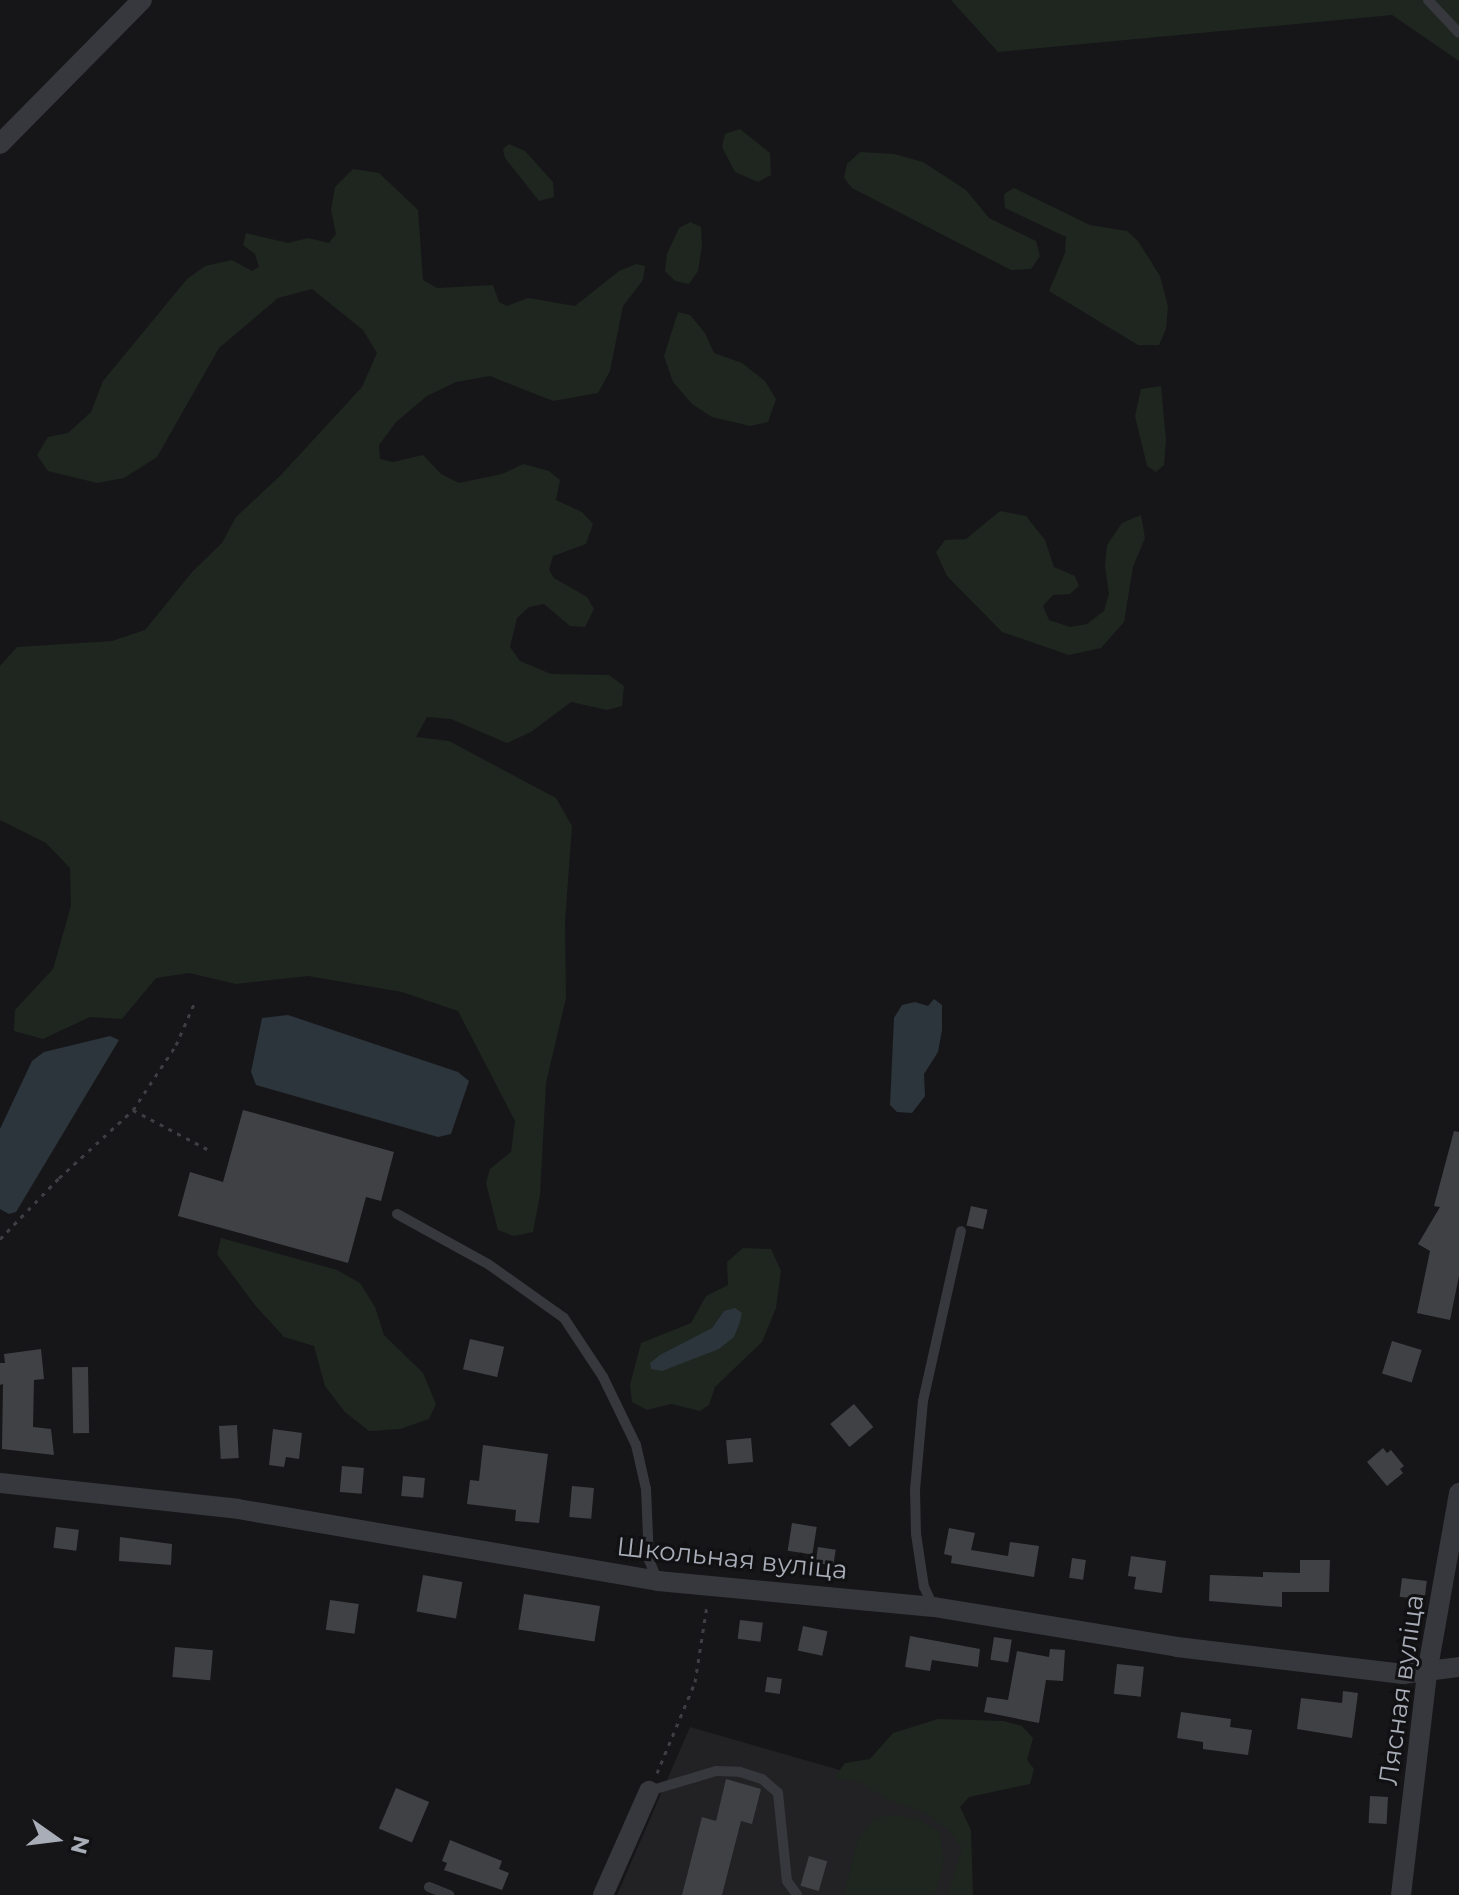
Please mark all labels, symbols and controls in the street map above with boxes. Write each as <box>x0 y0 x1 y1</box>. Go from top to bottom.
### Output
street label: Школьная вуліца <box>615 1531 849 1587</box>
street label: Лясная вуліца <box>1373 1593 1431 1787</box>
north arrow <box>16 1799 96 1879</box>
text: N <box>65 1833 95 1857</box>

